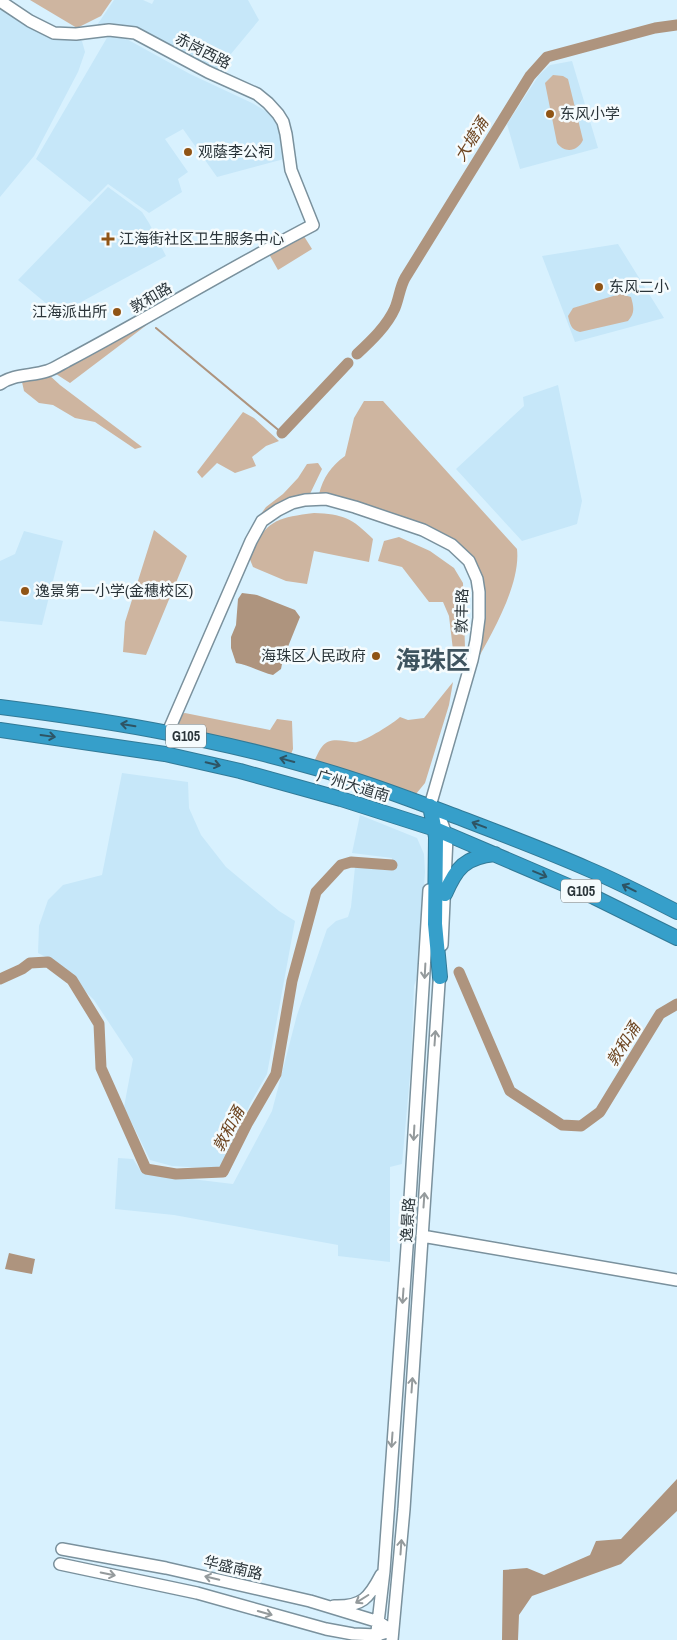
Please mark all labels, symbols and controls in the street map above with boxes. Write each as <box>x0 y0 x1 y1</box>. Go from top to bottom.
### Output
street label: 赤岗西路 <box>172 28 235 74</box>
place label: 东风小学 <box>560 103 620 124</box>
marker: 东风小学 <box>544 108 556 120</box>
water label: 大塘涌 <box>449 111 494 165</box>
place label: 观蔭李公祠 <box>198 141 273 162</box>
marker: 观蔭李公祠 <box>182 146 194 158</box>
place label: 江海街社区卫生服务中心 <box>119 228 284 249</box>
marker: 江海街社区卫生服务中心 <box>101 232 115 246</box>
place label: 东风二小 <box>609 276 669 297</box>
street label: 敦和路 <box>126 277 175 318</box>
marker: 东风二小 <box>593 281 605 293</box>
place label: 江海派出所 <box>32 301 107 322</box>
marker: 江海派出所 <box>111 306 123 318</box>
place label: 逸景第一小学(金穗校区) <box>35 580 193 601</box>
marker: 逸景第一小学(金穗校区) <box>19 585 31 597</box>
street label: 敦丰路 <box>451 588 472 634</box>
district label: 海珠区 <box>395 643 471 677</box>
place label: 海珠区人民政府 <box>261 645 366 666</box>
marker: 海珠区人民政府 <box>370 650 382 662</box>
one-way arrow <box>120 720 136 730</box>
road number: G105 <box>166 724 206 748</box>
one-way arrow <box>40 731 56 741</box>
one-way arrow <box>279 755 295 764</box>
one-way arrow <box>204 760 220 769</box>
street label: 广州大道南 <box>314 765 392 807</box>
one-way arrow <box>472 820 487 829</box>
one-way arrow <box>532 869 547 879</box>
road number: G105 <box>561 879 601 902</box>
one-way arrow <box>622 883 637 892</box>
one-way arrow <box>420 963 429 979</box>
water label: 敦和涌 <box>601 1016 646 1070</box>
one-way arrow <box>430 1030 440 1046</box>
water label: 敦和涌 <box>207 1101 250 1155</box>
one-way arrow <box>409 1125 418 1141</box>
one-way arrow <box>420 1192 429 1208</box>
street label: 逸景路 <box>395 1197 420 1243</box>
one-way arrow <box>399 1287 408 1303</box>
one-way arrow <box>407 1377 416 1393</box>
one-way arrow <box>388 1431 397 1447</box>
one-way arrow <box>396 1540 406 1556</box>
street label: 华盛南路 <box>202 1551 265 1584</box>
one-way arrow <box>99 1570 115 1580</box>
one-way arrow <box>204 1573 220 1582</box>
one-way arrow <box>355 1594 369 1605</box>
one-way arrow <box>257 1608 273 1618</box>

